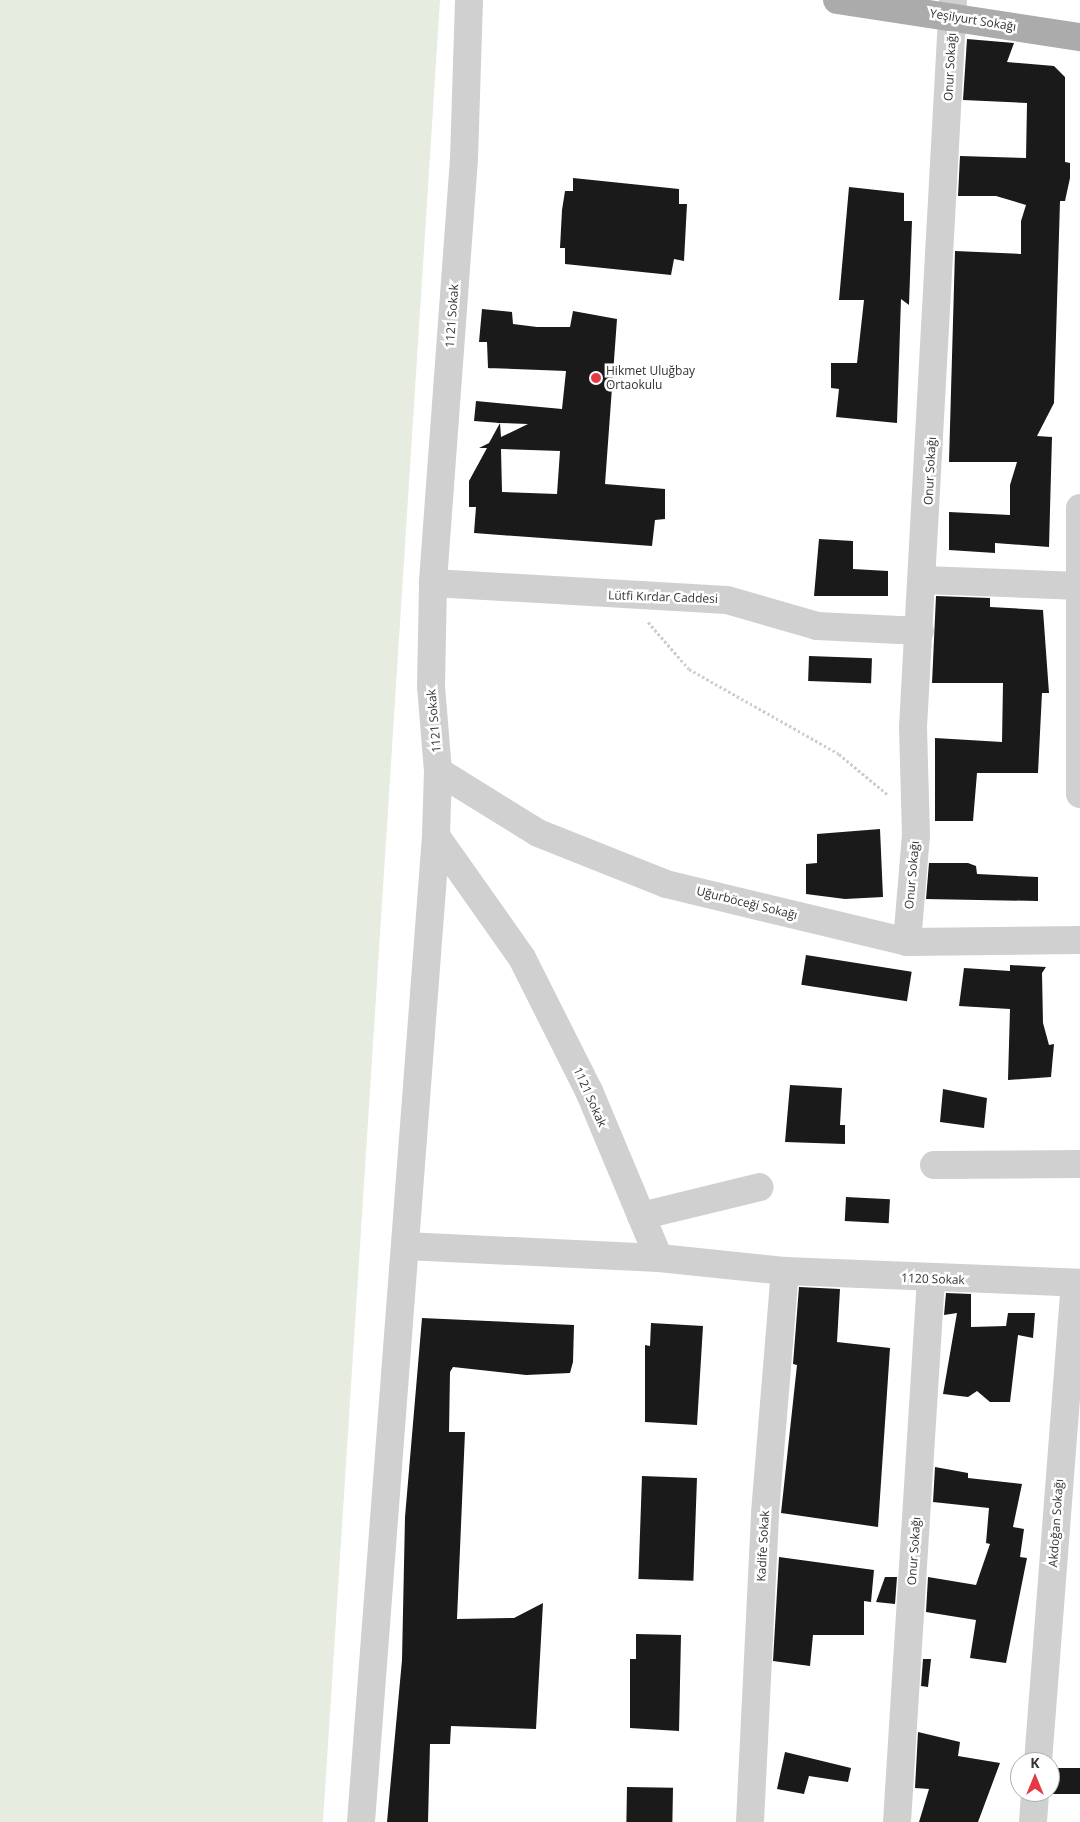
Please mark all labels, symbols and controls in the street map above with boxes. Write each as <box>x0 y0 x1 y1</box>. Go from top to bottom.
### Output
street label: Yeşilyurt Sokağı <box>929 6 1017 34</box>
street label: Onur Sokağı <box>941 32 959 102</box>
street label: 1121 Sokak <box>443 284 461 348</box>
place label: Hikmet Uluğbay Ortaokulu <box>606 364 695 392</box>
marker: Hikmet Uluğbay Ortaokulu <box>590 372 602 384</box>
street label: Onur Sokağı <box>921 436 939 506</box>
street label: Lütfi Kırdar Caddesi <box>608 588 718 606</box>
street label: 1121 Sokak <box>424 689 444 753</box>
street label: Onur Sokağı <box>902 840 922 910</box>
street label: Uğurböceği Sokağı <box>695 883 799 923</box>
street label: 1121 Sokak <box>570 1065 610 1129</box>
street label: 1120 Sokak <box>901 1271 965 1287</box>
street label: Akdoğan Sokağı <box>1046 1478 1066 1568</box>
street label: Kadife Sokak <box>754 1510 772 1582</box>
street label: Onur Sokağı <box>904 1516 924 1586</box>
north arrow <box>1010 1752 1060 1802</box>
text: K <box>1030 1753 1040 1772</box>

